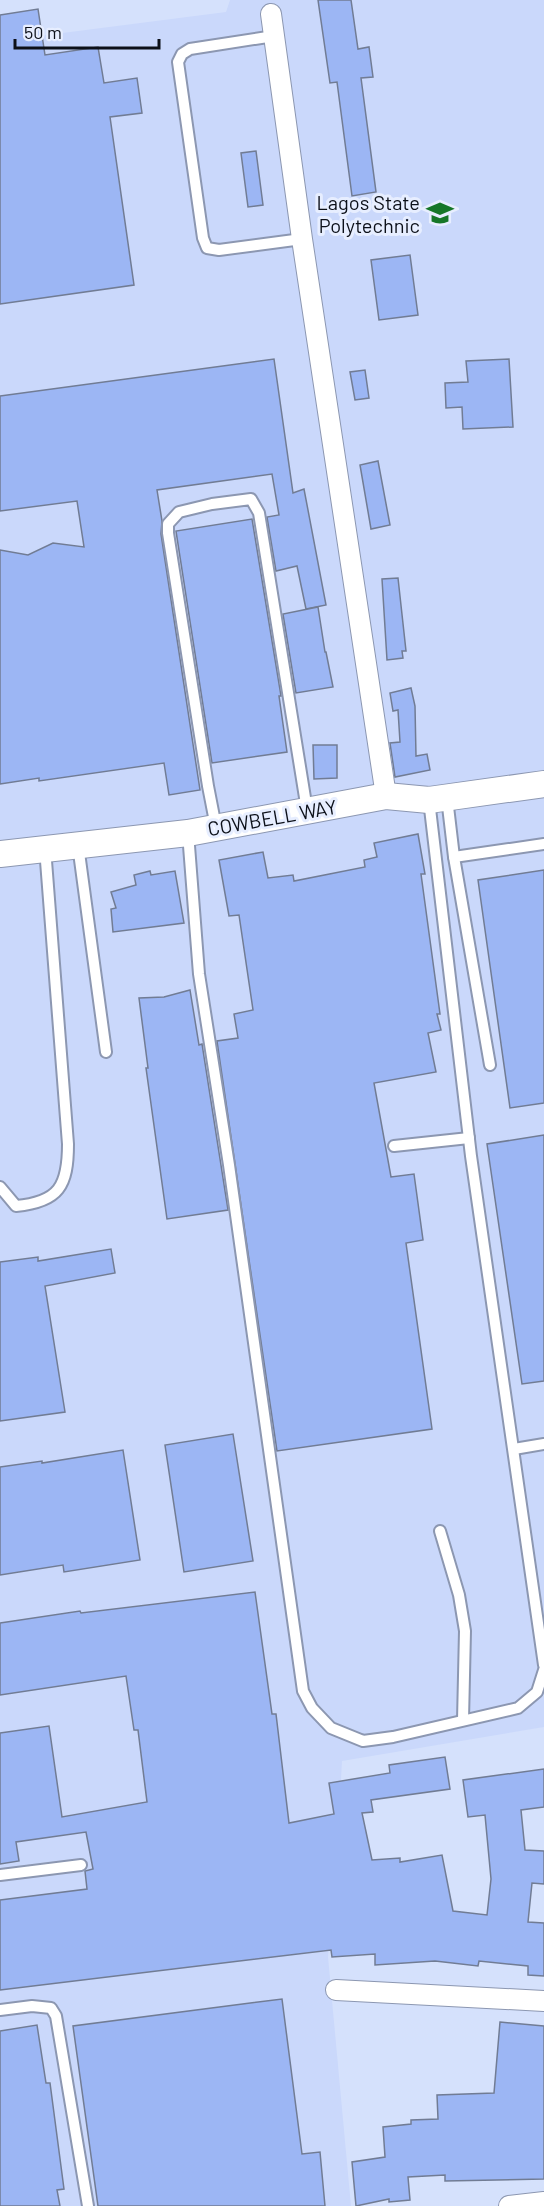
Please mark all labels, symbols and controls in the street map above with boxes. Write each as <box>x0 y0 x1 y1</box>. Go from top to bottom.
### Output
scale bar <box>15 12 159 50</box>
text: 50 m <box>24 21 62 43</box>
place label: Lagos State Polytechnic <box>316 190 420 237</box>
school or university icon: Lagos State Polytechnic <box>425 198 455 228</box>
street label: COWBELL WAY <box>205 794 339 840</box>

